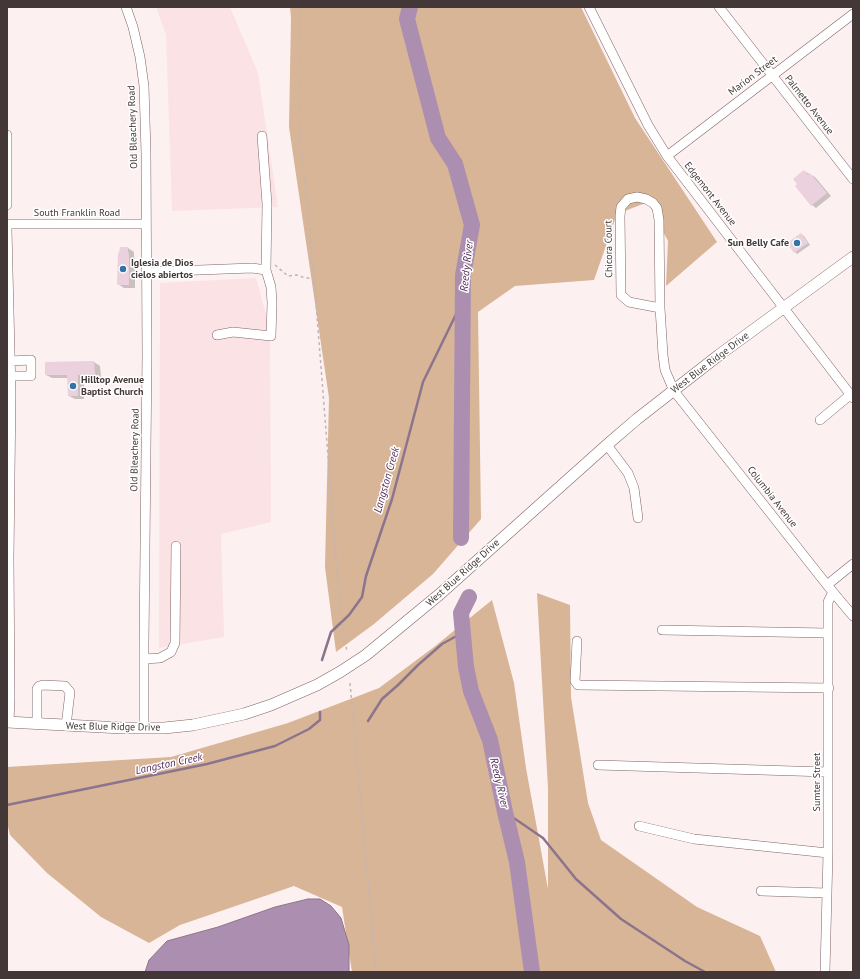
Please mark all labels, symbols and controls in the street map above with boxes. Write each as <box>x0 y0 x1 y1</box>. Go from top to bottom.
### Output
street label: Marion Street <box>726 54 780 98</box>
street label: Palmetto Avenue <box>782 73 836 137</box>
street label: Old Bleachery Road <box>126 85 140 169</box>
street label: Edgemont Avenue <box>681 160 739 228</box>
street label: South Franklin Road <box>34 207 120 219</box>
street label: Chicora Court <box>602 220 616 278</box>
place label: Sun Belly Cafe <box>727 237 789 249</box>
marker: Sun Belly Cafe <box>792 238 802 248</box>
water label: Reedy River <box>458 240 476 292</box>
place label: Iglesia de Dios cielos abiertos <box>131 257 193 280</box>
marker: Iglesia de Dios cielos abiertos <box>118 264 128 274</box>
street label: West Blue Ridge Drive <box>669 330 751 396</box>
place label: Hilltop Avenue Baptist Church <box>81 374 144 398</box>
marker: Hilltop Avenue Baptist Church <box>68 381 78 391</box>
street label: Old Bleachery Road <box>128 408 142 492</box>
water label: Langston Creek <box>371 445 403 515</box>
street label: Columbia Avenue <box>744 464 800 530</box>
street label: West Blue Ridge Drive <box>424 537 502 609</box>
street label: West Blue Ridge Drive <box>66 720 160 734</box>
water label: Langston Creek <box>134 750 204 778</box>
street label: Sumter Street <box>811 753 823 811</box>
water label: Reedy River <box>487 756 511 810</box>

